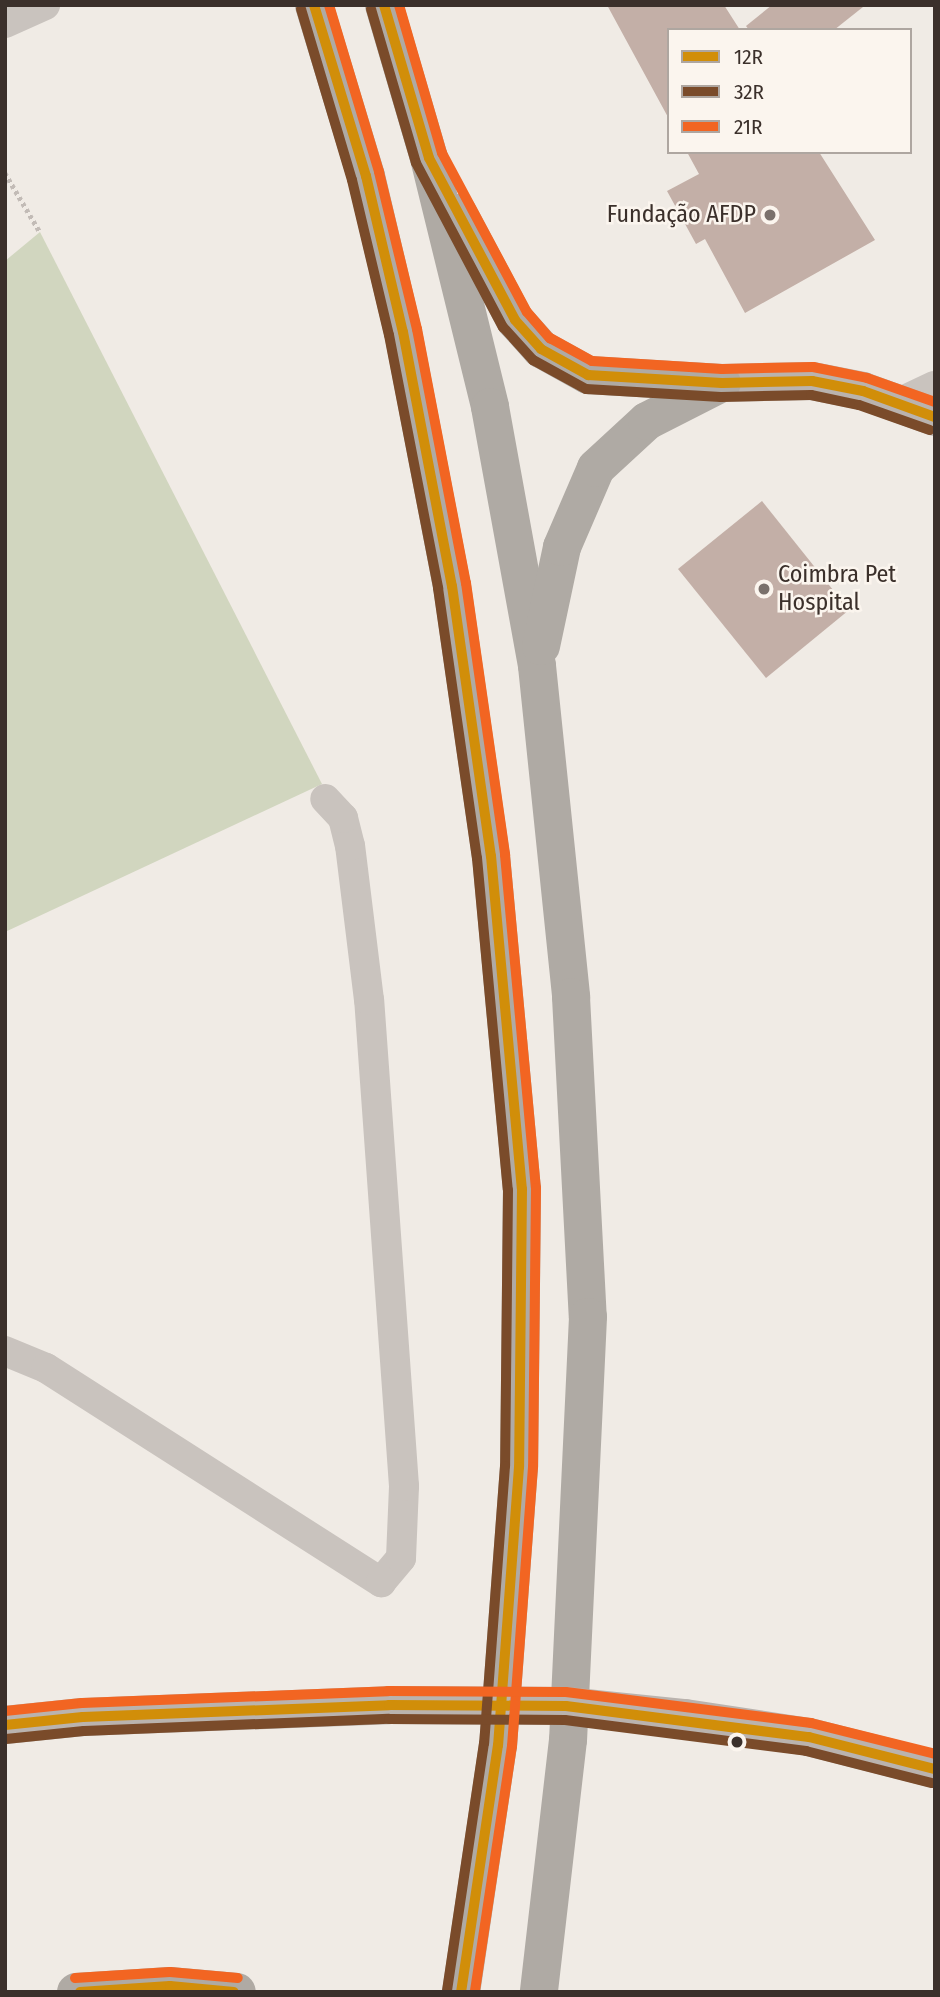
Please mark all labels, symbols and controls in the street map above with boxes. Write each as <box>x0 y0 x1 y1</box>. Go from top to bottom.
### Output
legend <box>667 28 912 154</box>
text: 12R <box>734 44 763 70</box>
text: 32R <box>734 79 764 105</box>
text: 21R <box>734 114 762 140</box>
place label: Fundação AFDP <box>607 201 756 229</box>
marker: Fundação AFDP <box>762 207 778 223</box>
place label: Coimbra Pet Hospital <box>778 561 896 617</box>
marker: Coimbra Pet Hospital <box>756 581 772 597</box>
unlabelled marker <box>730 1735 744 1749</box>

